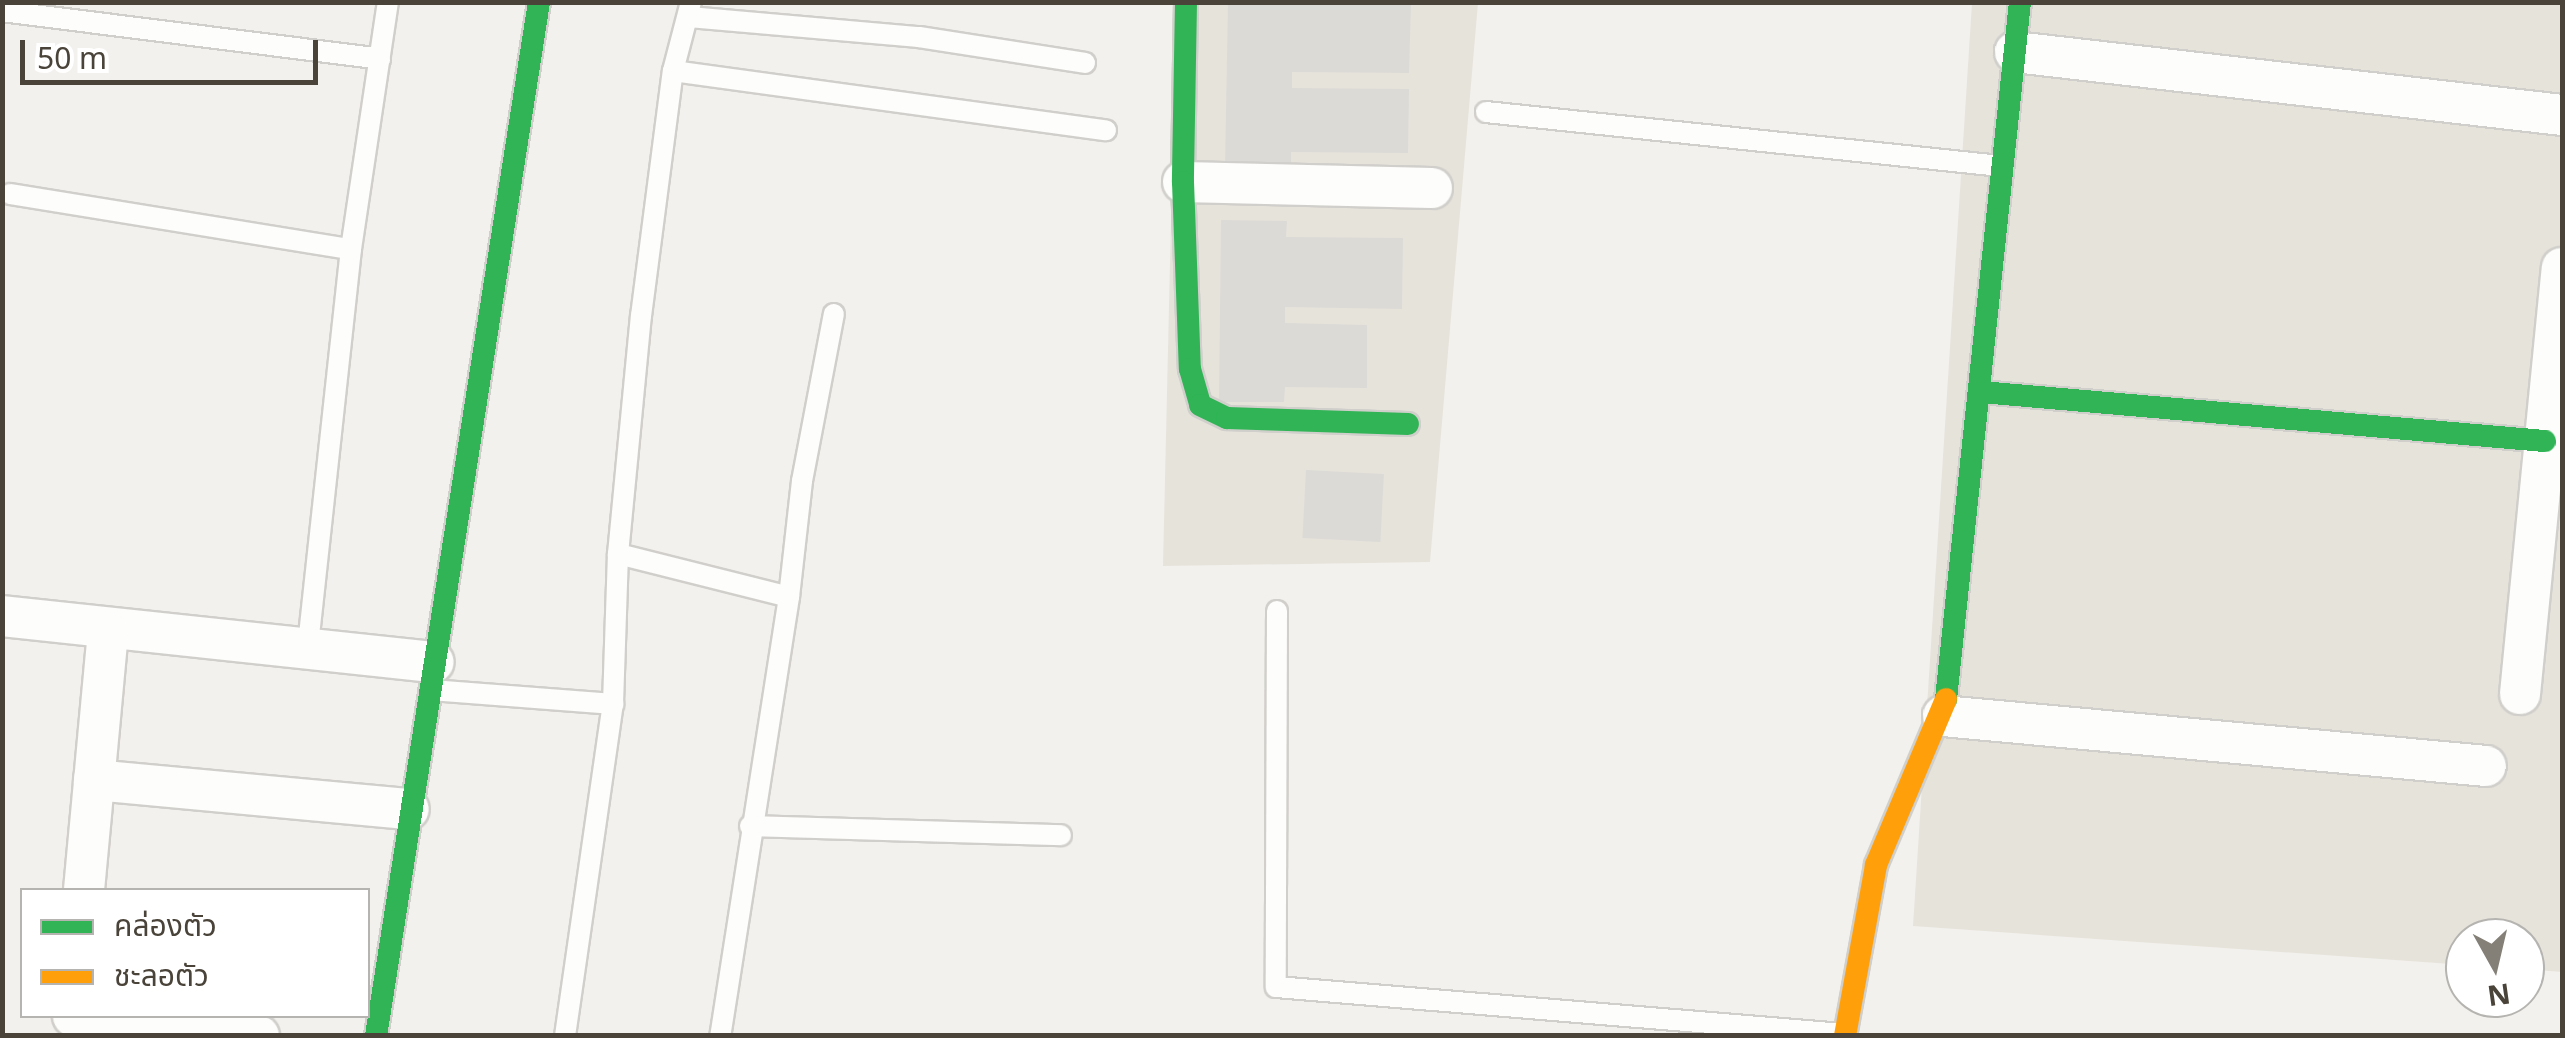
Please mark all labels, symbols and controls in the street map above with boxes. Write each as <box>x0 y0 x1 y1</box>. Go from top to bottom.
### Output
scale bar <box>25 20 322 82</box>
text: 50 m <box>37 37 107 78</box>
legend <box>20 888 370 1018</box>
text: คล่องตัว <box>114 904 217 945</box>
north arrow <box>2445 918 2545 1018</box>
text: ชะลอตัว <box>114 954 209 995</box>
text: N <box>2485 975 2513 1016</box>

